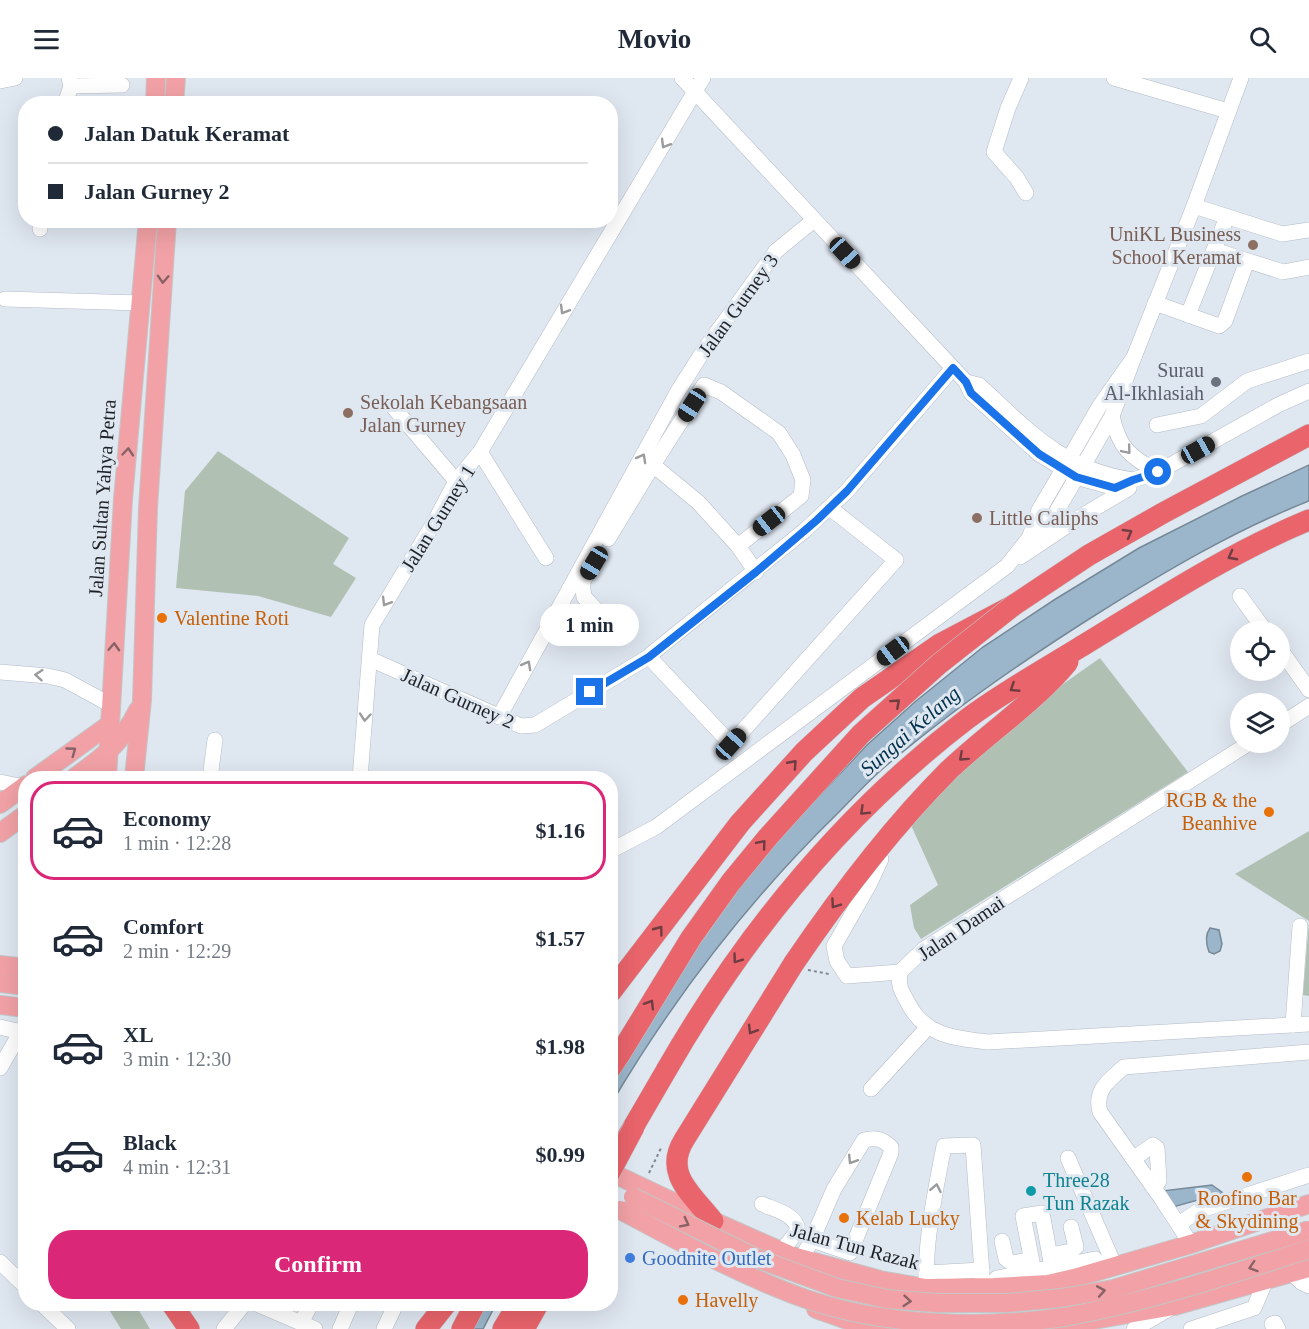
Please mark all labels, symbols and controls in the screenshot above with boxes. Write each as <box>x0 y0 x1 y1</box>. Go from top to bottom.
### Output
icon: menu <box>30 23 63 56</box>
icon: search <box>1246 23 1279 56</box>
text: Movio <box>618 24 691 54</box>
text: Jalan Datuk Keramat <box>84 121 289 146</box>
one-way arrow <box>662 137 673 148</box>
text: Jalan Gurney 2 <box>84 179 229 204</box>
place label: UniKL Business School Keramat <box>1109 223 1241 268</box>
car <box>826 234 864 272</box>
marker: UniKL Business School Keramat <box>1246 238 1260 252</box>
street label: Jalan Gurney 3 <box>694 250 783 361</box>
one-way arrow <box>157 274 170 283</box>
one-way arrow <box>559 304 571 314</box>
place label: Surau Al-Ikhlasiah <box>1104 359 1204 404</box>
marker: Surau Al-Ikhlasiah <box>1209 375 1223 389</box>
car <box>675 385 709 425</box>
place label: Sekolah Kebangsaan Jalan Gurney <box>360 391 527 437</box>
street label: Jalan Sultan Yahya Petra <box>84 398 121 597</box>
marker: Sekolah Kebangsaan Jalan Gurney <box>341 406 355 420</box>
car <box>1178 433 1218 467</box>
one-way arrow <box>1120 443 1131 454</box>
one-way arrow <box>121 448 134 457</box>
one-way arrow <box>634 454 646 464</box>
route start <box>1144 458 1171 485</box>
street label: Jalan Gurney 1 <box>397 461 480 576</box>
car <box>749 503 789 539</box>
place label: Little Caliphs <box>989 507 1099 530</box>
marker: Little Caliphs <box>970 511 984 525</box>
one-way arrow <box>1122 529 1132 540</box>
car <box>577 543 611 583</box>
one-way arrow <box>1228 549 1238 560</box>
one-way arrow <box>382 595 393 606</box>
callout: 1 min <box>540 605 640 647</box>
place label: Valentine Roti <box>174 607 289 629</box>
marker: Valentine Roti <box>155 611 169 625</box>
text: 1 min <box>565 614 614 636</box>
map controls <box>1230 621 1290 753</box>
button: locate <box>1230 621 1290 681</box>
car <box>873 633 913 669</box>
one-way arrow <box>108 642 121 651</box>
one-way arrow <box>520 661 531 672</box>
street label: Jalan Gurney 2 <box>398 663 518 734</box>
one-way arrow <box>34 669 43 682</box>
route end <box>576 678 603 705</box>
water label: Sungai Kelang <box>855 681 965 781</box>
one-way arrow <box>1010 681 1021 692</box>
button: layers <box>1230 693 1290 753</box>
one-way arrow <box>889 699 900 710</box>
one-way arrow <box>359 713 372 722</box>
car <box>712 725 750 763</box>
one-way arrow <box>66 748 77 759</box>
one-way arrow <box>959 750 970 761</box>
one-way arrow <box>786 760 797 771</box>
place label: RGB & the Beanhive <box>1166 789 1257 834</box>
icon: car <box>51 804 105 858</box>
one-way arrow <box>860 804 870 815</box>
marker: RGB & the Beanhive <box>1262 805 1276 819</box>
text: Economy <box>123 806 211 831</box>
text: $1.16 <box>536 818 585 843</box>
text: 1 min · 12:28 <box>123 832 231 854</box>
one-way arrow <box>755 840 766 851</box>
street label: Jalan Damai <box>914 891 1009 965</box>
one-way arrow <box>831 897 842 908</box>
icon: car <box>51 912 105 966</box>
text: Comfort <box>123 914 204 939</box>
one-way arrow <box>651 925 662 936</box>
text: $1.57 <box>536 926 585 951</box>
text: 2 min · 12:29 <box>123 940 231 962</box>
one-way arrow <box>733 953 744 964</box>
one-way arrow <box>643 1000 655 1010</box>
icon: car <box>51 1020 105 1074</box>
text: XL <box>123 1022 154 1047</box>
one-way arrow <box>748 1024 760 1034</box>
text: $1.98 <box>536 1034 585 1059</box>
text: 3 min · 12:30 <box>123 1048 231 1070</box>
icon: car <box>51 1128 105 1182</box>
text: Black <box>123 1130 177 1155</box>
text: $0.99 <box>536 1142 585 1167</box>
one-way arrow <box>848 1153 859 1164</box>
text: 4 min · 12:31 <box>123 1156 231 1178</box>
place label: Three28 Tun Razak <box>1043 1169 1129 1214</box>
marker: Roofino Bar & Skydining <box>1240 1170 1254 1184</box>
one-way arrow <box>929 1184 942 1194</box>
marker: Three28 Tun Razak <box>1024 1184 1038 1198</box>
place label: Roofino Bar & Skydining <box>1196 1187 1298 1233</box>
place label: Kelab Lucky <box>856 1207 960 1230</box>
marker: Kelab Lucky <box>837 1211 851 1225</box>
one-way arrow <box>679 1216 690 1228</box>
street label: Jalan Tun Razak <box>788 1218 922 1274</box>
button: Confirm <box>48 1230 588 1299</box>
place label: Goodnite Outlet <box>642 1247 772 1269</box>
marker: Goodnite Outlet <box>623 1251 637 1265</box>
one-way arrow <box>1248 1259 1259 1272</box>
one-way arrow <box>1096 1285 1106 1298</box>
place label: Havelly <box>695 1289 758 1312</box>
marker: Havelly <box>676 1293 690 1307</box>
one-way arrow <box>903 1294 912 1307</box>

